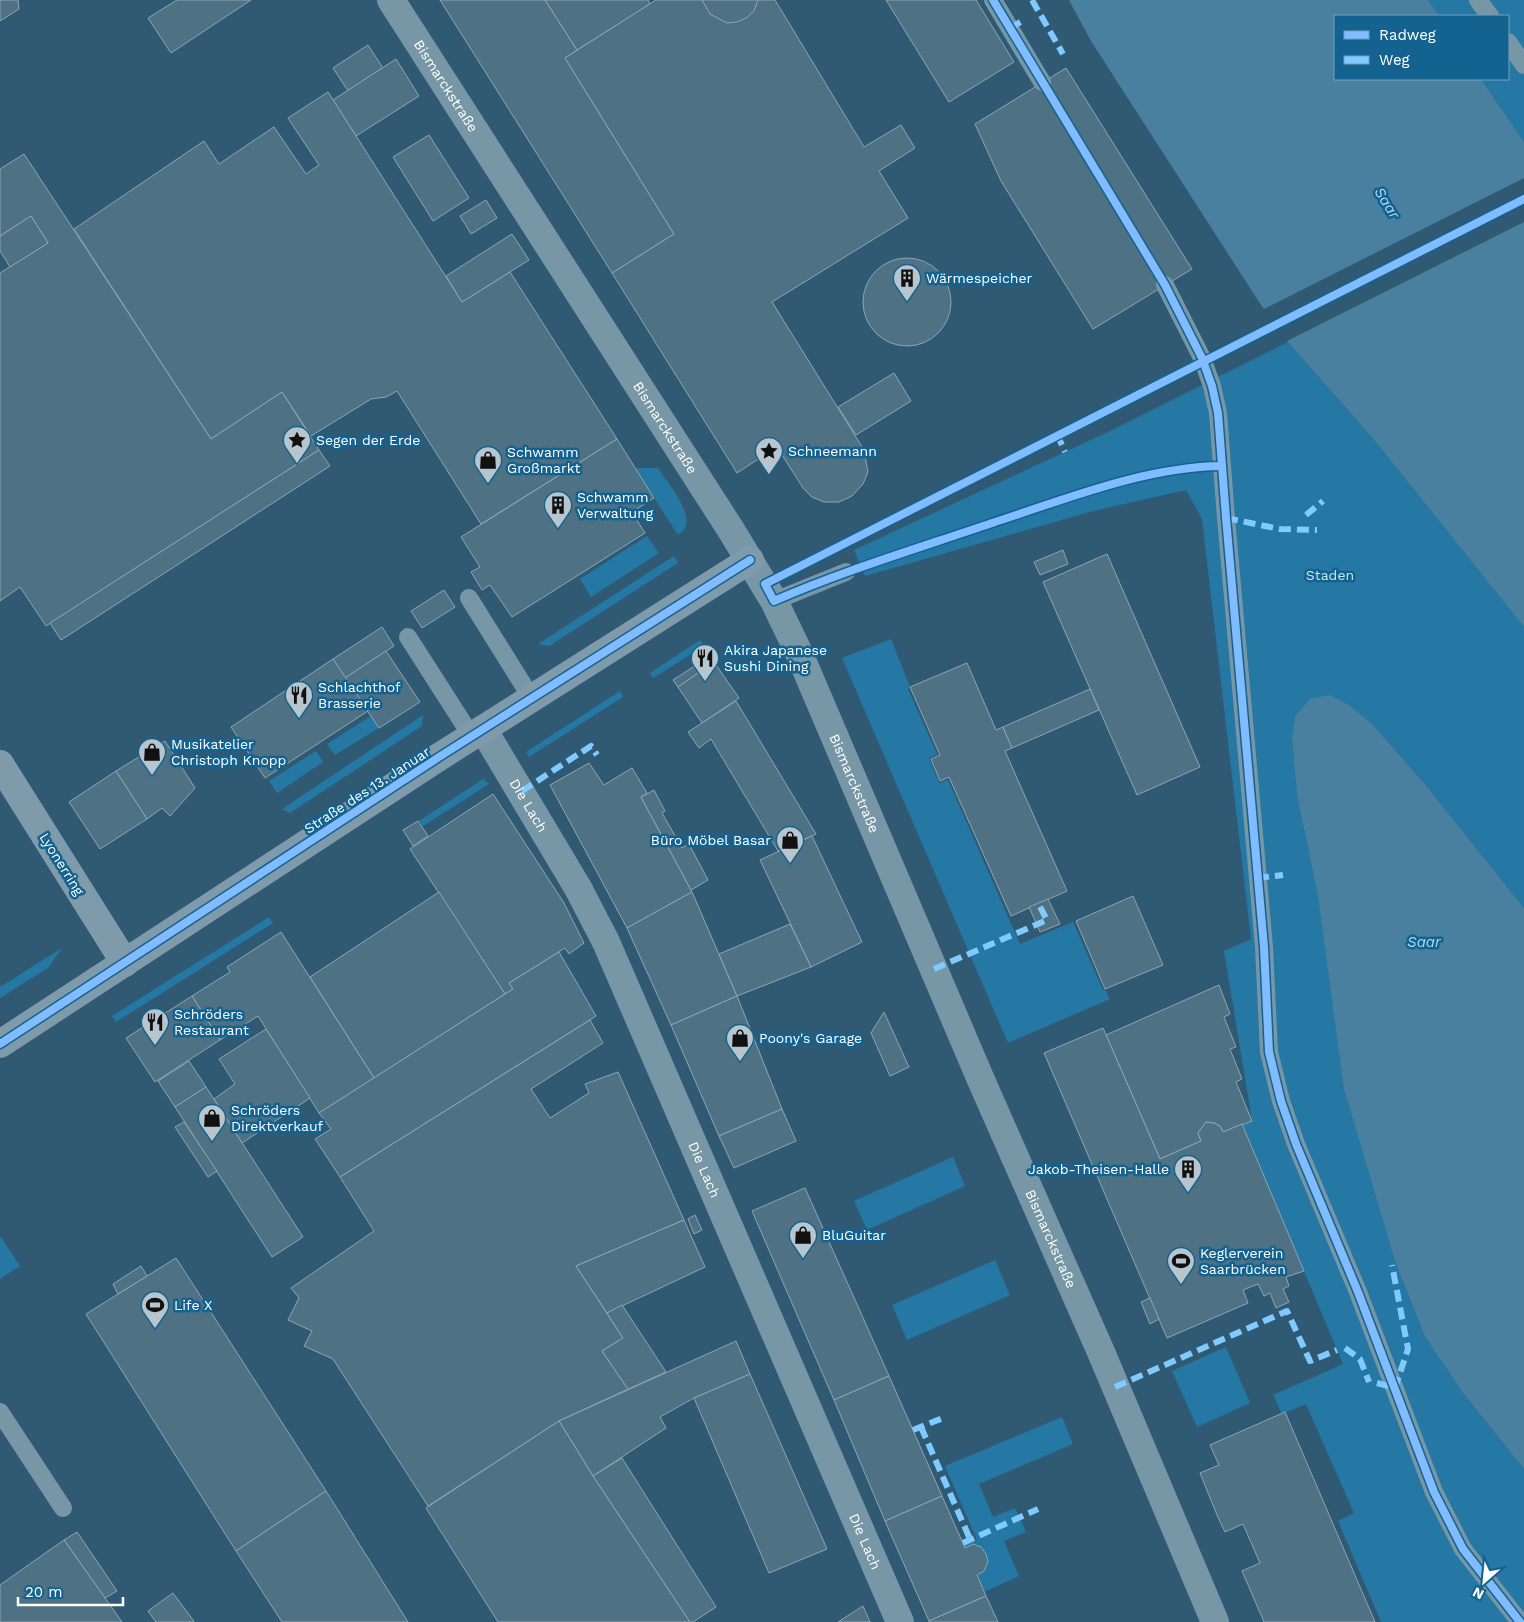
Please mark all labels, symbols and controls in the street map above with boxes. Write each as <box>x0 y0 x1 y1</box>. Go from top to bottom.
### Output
legend <box>1334 15 1509 80</box>
text: Radweg <box>1379 26 1436 44</box>
street label: Bismarckstraße <box>411 37 481 135</box>
text: Weg <box>1379 51 1410 69</box>
water label: Saar <box>1370 184 1404 223</box>
building icon: Wärmespeicher <box>892 263 922 302</box>
place label: Wärmespeicher <box>926 270 1032 286</box>
street label: Bismarckstraße <box>630 379 701 477</box>
place icon: Segen der Erde <box>282 425 312 464</box>
place label: Segen der Erde <box>316 432 420 448</box>
place icon: Schneemann <box>754 436 784 475</box>
place label: Schneemann <box>788 443 877 459</box>
place label: Schwamm Großmarkt <box>507 444 581 476</box>
shop icon: Schwamm Großmarkt <box>473 445 503 484</box>
place label: Schwamm Verwaltung <box>577 489 654 521</box>
building icon: Schwamm Verwaltung <box>543 490 573 529</box>
park label: Staden <box>1306 567 1354 583</box>
place label: Akira Japanese Sushi Dining <box>724 642 827 674</box>
restaurant icon: Akira Japanese Sushi Dining <box>690 643 720 682</box>
place label: Schlachthof Brasserie <box>318 679 401 711</box>
restaurant icon: Schlachthof Brasserie <box>284 680 314 719</box>
street label: Bismarckstraße <box>826 731 883 835</box>
place label: Musikatelier Christoph Knopp <box>171 736 286 768</box>
shop icon: Musikatelier Christoph Knopp <box>137 737 167 776</box>
street label: Straße des 13. Januar <box>301 743 433 837</box>
street label: Die Lach <box>507 776 551 835</box>
shop icon: Büro Möbel Basar <box>775 825 805 864</box>
street label: Lyonerring <box>36 830 88 899</box>
place label: Büro Möbel Basar <box>651 832 771 848</box>
water label: Saar <box>1407 933 1442 951</box>
place label: Schröders Restaurant <box>174 1006 249 1038</box>
restaurant icon: Schröders Restaurant <box>140 1007 170 1046</box>
shop icon: Poony's Garage <box>725 1023 755 1062</box>
place label: Poony's Garage <box>759 1030 862 1046</box>
place label: Schröders Direktverkauf <box>231 1102 324 1134</box>
shop icon: Schröders Direktverkauf <box>197 1103 227 1142</box>
street label: Die Lach <box>685 1139 724 1200</box>
building icon: Jakob-Theisen-Halle <box>1173 1154 1203 1193</box>
place label: Jakob-Theisen-Halle <box>1028 1161 1169 1177</box>
street label: Bismarckstraße <box>1022 1187 1080 1290</box>
shop icon: BluGuitar <box>788 1220 818 1259</box>
place label: BluGuitar <box>822 1227 886 1243</box>
place label: Keglerverein Saarbrücken <box>1200 1245 1286 1277</box>
sports icon: Keglerverein Saarbrücken <box>1166 1246 1196 1285</box>
sports icon: Life X <box>140 1290 170 1329</box>
place label: Life X <box>174 1297 213 1313</box>
street label: Die Lach <box>846 1511 884 1572</box>
north arrow <box>1459 1557 1509 1607</box>
scale bar <box>18 1574 122 1606</box>
text: 20 m <box>25 1583 63 1601</box>
text: N <box>1470 1584 1486 1603</box>

